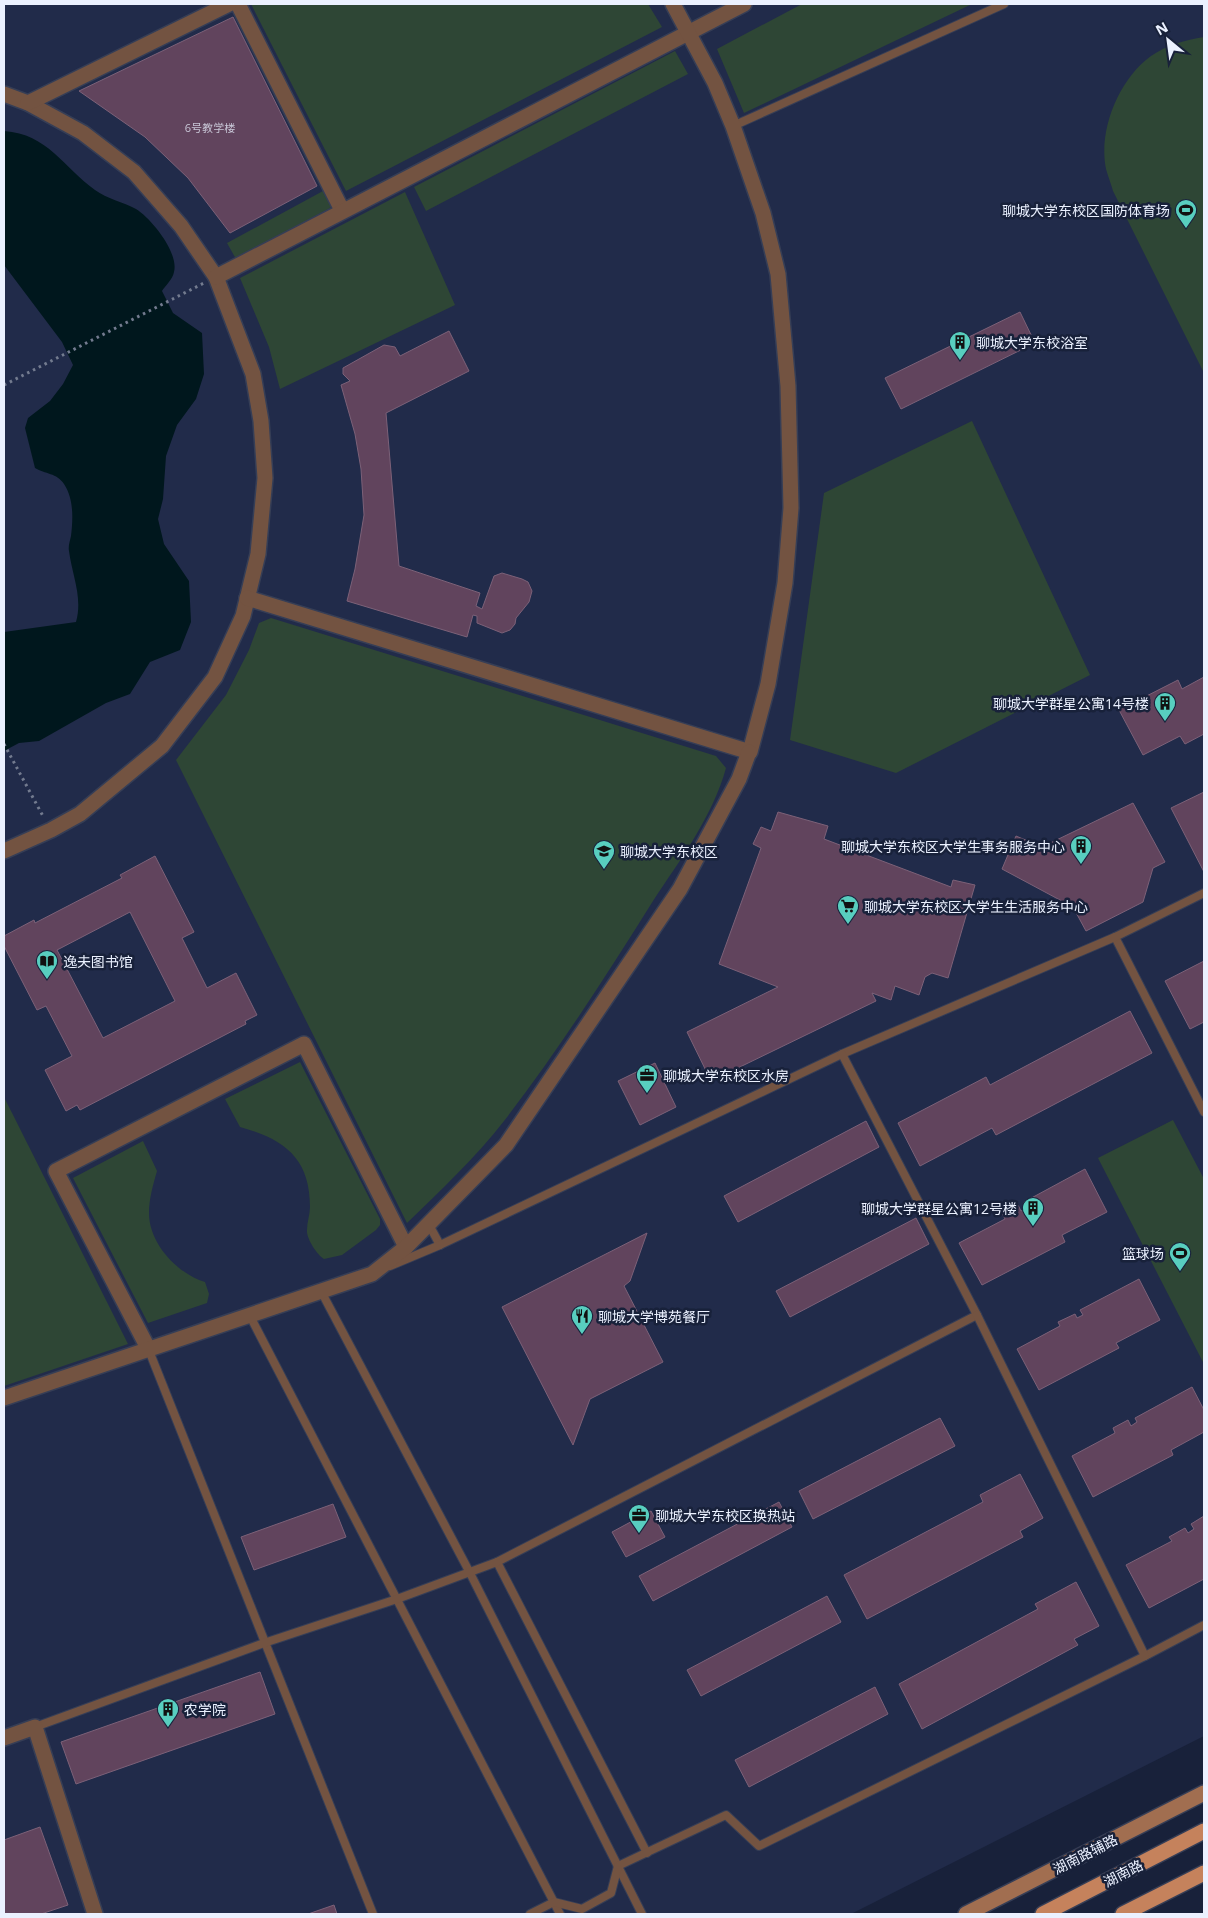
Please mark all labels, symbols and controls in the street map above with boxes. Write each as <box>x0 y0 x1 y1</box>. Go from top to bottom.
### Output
north arrow <box>1143 15 1193 65</box>
text: N <box>1152 17 1171 39</box>
house number: 6号教学楼 <box>185 120 235 135</box>
sports icon: 聊城大学东校区国防体育场 <box>1174 198 1198 229</box>
place label: 聊城大学东校区国防体育场 <box>1002 201 1170 220</box>
building icon: 聊城大学东校浴室 <box>948 330 972 361</box>
place label: 聊城大学东校浴室 <box>976 333 1088 352</box>
building icon: 聊城大学群星公寓14号楼 <box>1153 691 1177 722</box>
place label: 聊城大学群星公寓14号楼 <box>993 694 1149 713</box>
building icon: 聊城大学东校区大学生事务服务中心 <box>1069 834 1093 865</box>
place label: 聊城大学东校区大学生事务服务中心 <box>841 837 1065 856</box>
school or university icon: 聊城大学东校区 <box>592 839 616 870</box>
place label: 聊城大学东校区 <box>620 842 718 861</box>
supermarket icon: 聊城大学东校区大学生生活服务中心 <box>836 894 860 925</box>
place label: 聊城大学东校区大学生生活服务中心 <box>864 897 1088 916</box>
library icon: 逸夫图书馆 <box>35 949 59 980</box>
place label: 逸夫图书馆 <box>63 952 133 971</box>
office icon: 聊城大学东校区水房 <box>635 1063 659 1094</box>
place label: 聊城大学东校区水房 <box>663 1066 789 1085</box>
building icon: 聊城大学群星公寓12号楼 <box>1021 1196 1045 1227</box>
place label: 聊城大学群星公寓12号楼 <box>861 1199 1017 1218</box>
sports icon: 篮球场 <box>1168 1241 1192 1272</box>
place label: 篮球场 <box>1122 1244 1164 1263</box>
restaurant icon: 聊城大学博苑餐厅 <box>570 1304 594 1335</box>
place label: 聊城大学博苑餐厅 <box>598 1307 710 1326</box>
office icon: 聊城大学东校区换热站 <box>627 1503 651 1534</box>
place label: 聊城大学东校区换热站 <box>655 1506 795 1525</box>
building icon: 农学院 <box>156 1697 180 1728</box>
place label: 农学院 <box>184 1700 226 1719</box>
street label: 湖南路辅路 <box>1050 1830 1120 1878</box>
street label: 湖南路 <box>1100 1855 1146 1891</box>

